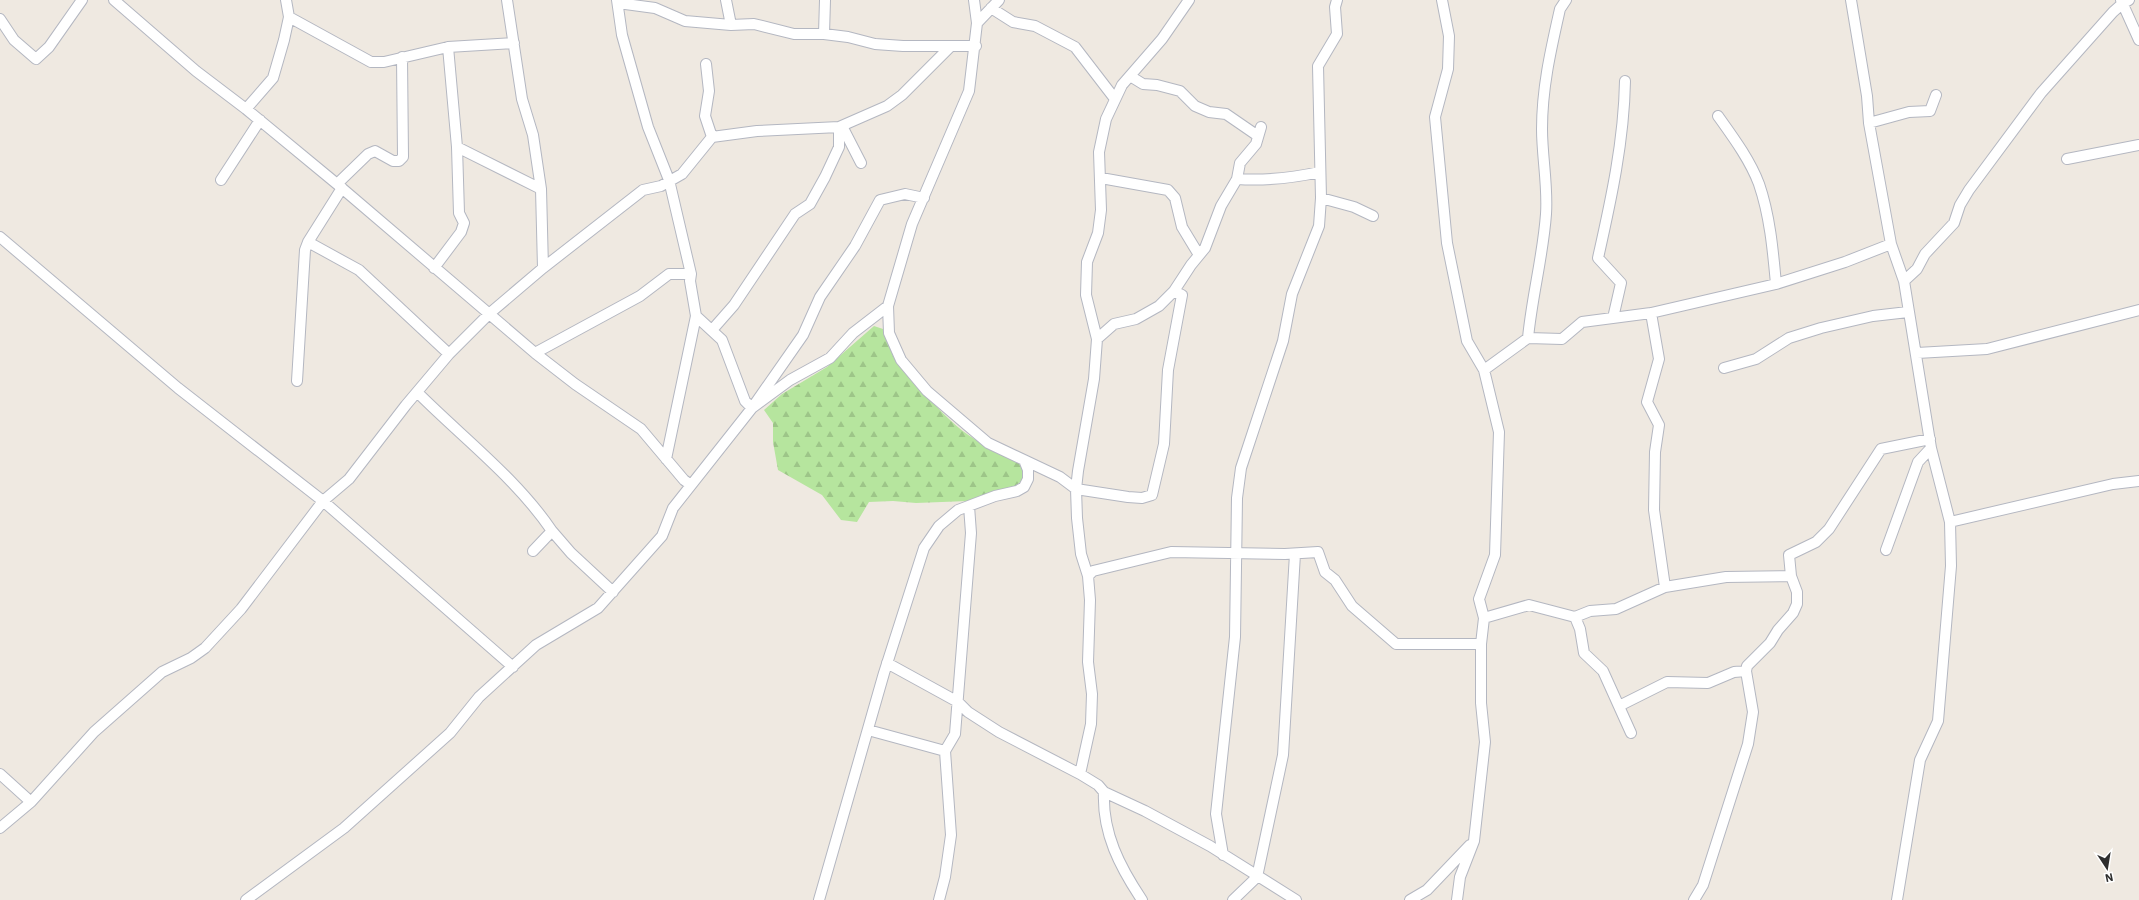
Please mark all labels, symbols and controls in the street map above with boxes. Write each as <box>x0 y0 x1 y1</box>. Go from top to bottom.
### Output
north arrow <box>2087 848 2127 888</box>
text: N <box>2104 870 2114 885</box>

